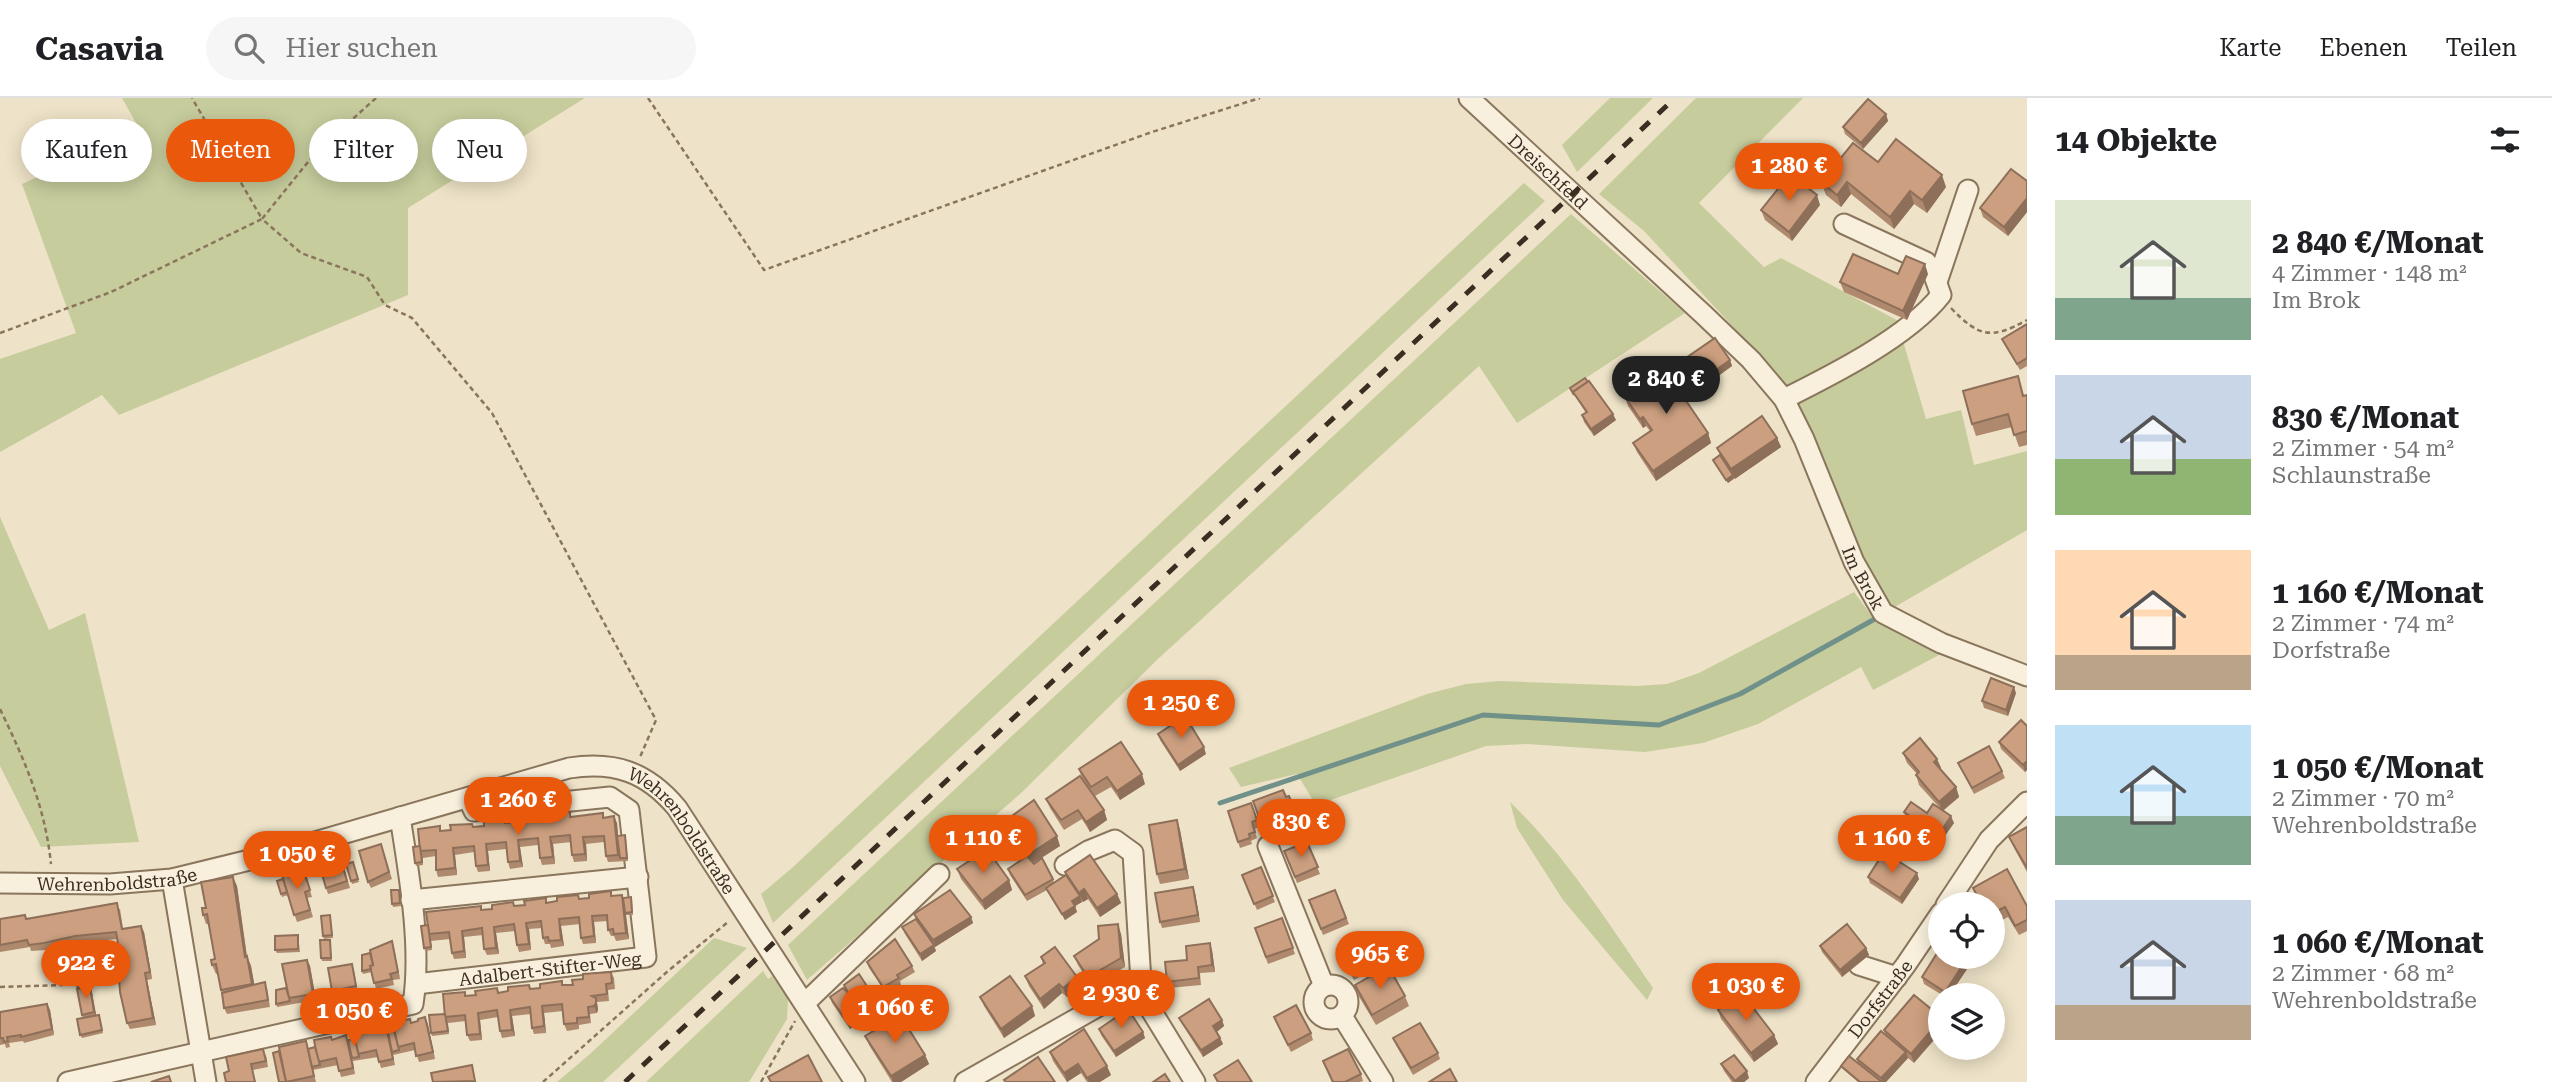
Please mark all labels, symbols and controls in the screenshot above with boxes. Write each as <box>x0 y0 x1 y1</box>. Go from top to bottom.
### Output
search box <box>206 17 696 80</box>
text: Casavia <box>35 29 164 68</box>
icon: search <box>230 29 268 67</box>
text: Hier suchen <box>286 33 438 63</box>
text: Karte <box>2219 34 2281 62</box>
text: Ebenen <box>2319 34 2408 62</box>
text: Teilen <box>2446 34 2517 62</box>
chip: Kaufen <box>21 119 152 182</box>
chip: Mieten <box>166 119 295 182</box>
chip: Filter <box>309 119 418 182</box>
chip: Neu <box>432 119 527 182</box>
icon: filters <box>2486 121 2524 159</box>
text: 14 Objekte <box>2055 123 2217 158</box>
street label: Dreischfeld <box>1504 129 1593 213</box>
pin: 1 280 € <box>1724 144 1854 203</box>
text: 1 280 € <box>1751 152 1827 179</box>
text: 2 840 €/Monat <box>2272 225 2484 260</box>
icon: home <box>2111 228 2195 312</box>
text: 4 Zimmer · 148 m² <box>2272 260 2467 287</box>
text: Im Brok <box>2272 287 2361 314</box>
pin: 2 840 € <box>1601 356 1731 416</box>
text: 2 840 € <box>1628 365 1704 392</box>
text: 830 €/Monat <box>2272 400 2459 435</box>
icon: home <box>2111 403 2195 487</box>
text: 2 Zimmer · 54 m² <box>2272 435 2454 462</box>
text: Schlaunstraße <box>2272 462 2431 489</box>
street label: Im Brok <box>1838 543 1889 613</box>
text: 1 160 €/Monat <box>2272 575 2484 610</box>
icon: home <box>2111 578 2195 662</box>
text: 2 Zimmer · 74 m² <box>2272 610 2454 637</box>
text: Dorfstraße <box>2272 637 2390 664</box>
pin: 1 250 € <box>1116 680 1246 740</box>
text: 1 250 € <box>1143 689 1219 716</box>
text: 1 050 €/Monat <box>2272 750 2484 785</box>
icon: home <box>2111 753 2195 837</box>
street label: Wehrenboldstraße <box>625 762 740 898</box>
pin: 1 260 € <box>453 778 583 837</box>
text: 2 Zimmer · 70 m² <box>2272 785 2454 812</box>
text: 1 260 € <box>480 786 556 813</box>
pin: 830 € <box>1252 800 1350 859</box>
text: 830 € <box>1272 808 1330 835</box>
text: Wehrenboldstraße <box>2272 812 2477 839</box>
pin: 1 110 € <box>918 816 1048 875</box>
pin: 1 160 € <box>1827 816 1957 875</box>
text: 1 110 € <box>945 824 1021 851</box>
text: 1 160 € <box>1854 824 1930 851</box>
pin: 1 050 € <box>232 832 362 891</box>
text: 1 050 € <box>259 840 335 867</box>
street label: Wehrenboldstraße <box>37 863 199 895</box>
map controls <box>1928 892 2005 1060</box>
button: locate <box>1928 892 2005 969</box>
text: 1 060 €/Monat <box>2272 925 2484 960</box>
icon: home <box>2111 928 2195 1012</box>
pin: 965 € <box>1331 932 1429 991</box>
pin: 922 € <box>37 940 135 1000</box>
text: 965 € <box>1351 940 1409 967</box>
street label: Adalbert-Stifter-Weg <box>458 947 643 989</box>
text: 922 € <box>57 949 115 976</box>
street label: Dorfstraße <box>1843 956 1917 1042</box>
text: 2 Zimmer · 68 m² <box>2272 960 2454 987</box>
pin: 1 030 € <box>1681 964 1811 1023</box>
pin: 2 930 € <box>1056 970 1186 1030</box>
text: 1 030 € <box>1708 972 1784 999</box>
text: 2 930 € <box>1083 979 1159 1006</box>
button: layers <box>1928 983 2005 1060</box>
pin: 1 060 € <box>830 986 960 1045</box>
text: Wehrenboldstraße <box>2272 987 2477 1014</box>
pin: 1 050 € <box>289 988 419 1048</box>
text: 1 060 € <box>857 994 933 1021</box>
text: 1 050 € <box>316 997 392 1024</box>

